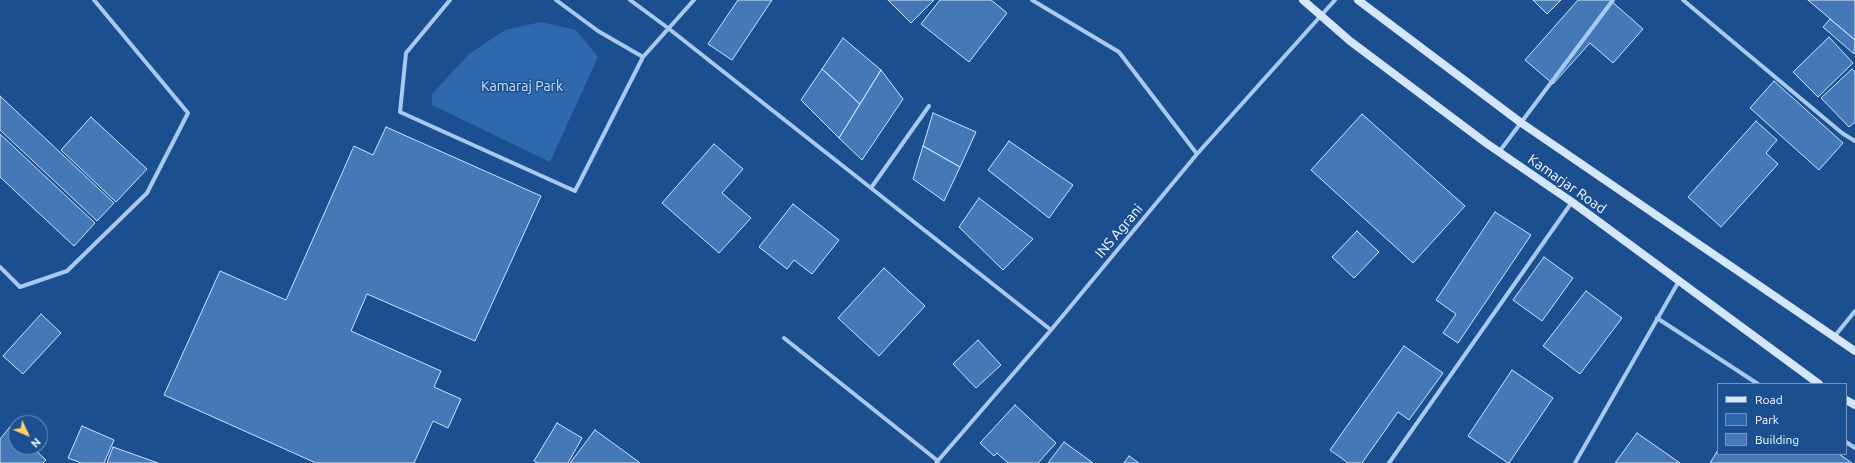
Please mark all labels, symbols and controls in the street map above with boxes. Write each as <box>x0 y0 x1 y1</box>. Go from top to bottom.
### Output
park label: Kamaraj Park <box>481 78 563 94</box>
street label: Kamarjar Road <box>1525 151 1609 217</box>
street label: INS Agrani <box>1092 201 1146 261</box>
legend <box>1717 383 1847 455</box>
text: Road <box>1755 393 1783 406</box>
text: Park <box>1755 413 1779 426</box>
north arrow <box>8 415 48 455</box>
text: Building <box>1755 433 1799 446</box>
text: N <box>29 436 43 450</box>

